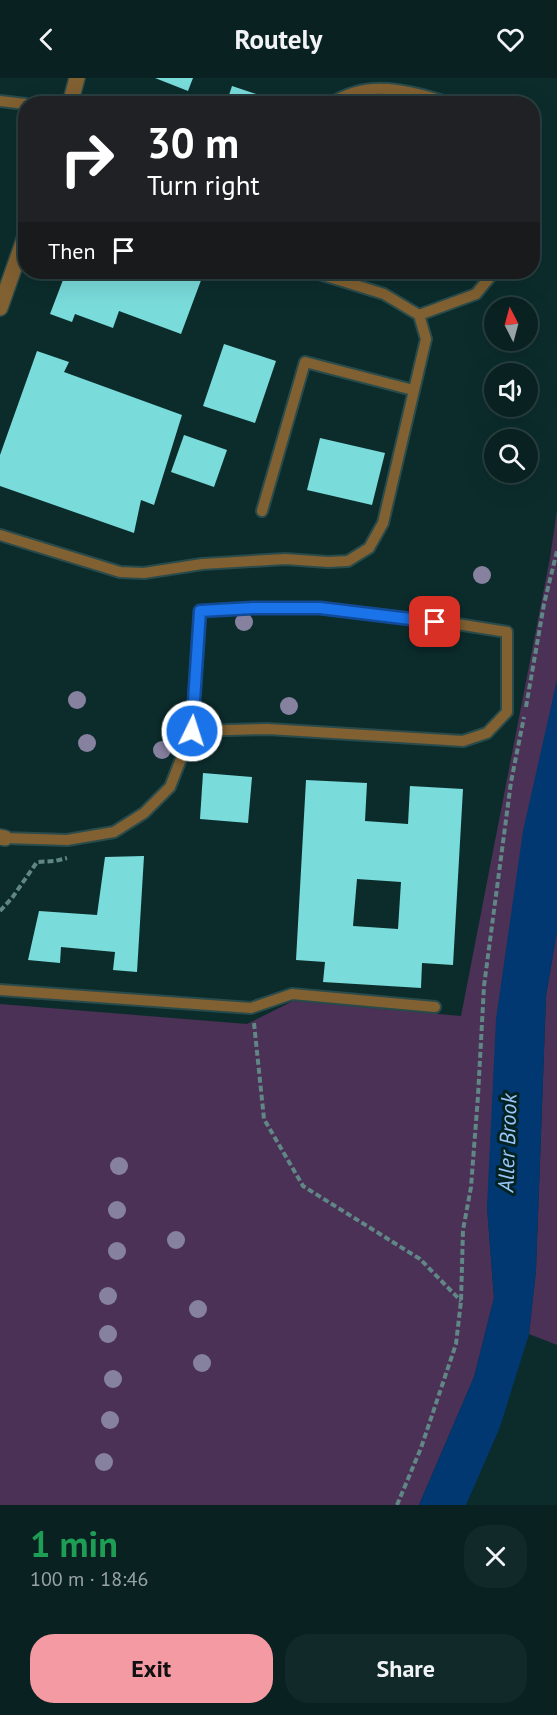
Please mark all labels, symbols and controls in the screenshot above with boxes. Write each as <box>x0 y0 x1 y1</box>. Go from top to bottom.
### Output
text: Routely <box>235 22 322 56</box>
icon: back <box>30 23 63 56</box>
icon: heart <box>494 23 527 56</box>
text: 30 m <box>147 115 239 170</box>
icon: right <box>48 120 126 198</box>
text: Turn right <box>147 168 260 202</box>
icon: arrive <box>107 234 140 267</box>
text: Then <box>48 237 95 265</box>
north arrow <box>484 297 538 351</box>
map controls <box>484 297 538 483</box>
button: sound <box>484 363 538 417</box>
button: search <box>484 429 538 483</box>
pin <box>409 596 460 647</box>
icon: arrive <box>418 605 451 638</box>
position arrow <box>160 699 224 763</box>
water label: Aller Brook <box>491 1092 523 1194</box>
text: 1 min <box>30 1520 118 1567</box>
button: close <box>464 1525 527 1588</box>
text: 100 m · 18:46 <box>30 1566 148 1592</box>
button: Exit <box>30 1634 273 1703</box>
button: Share <box>285 1634 527 1703</box>

